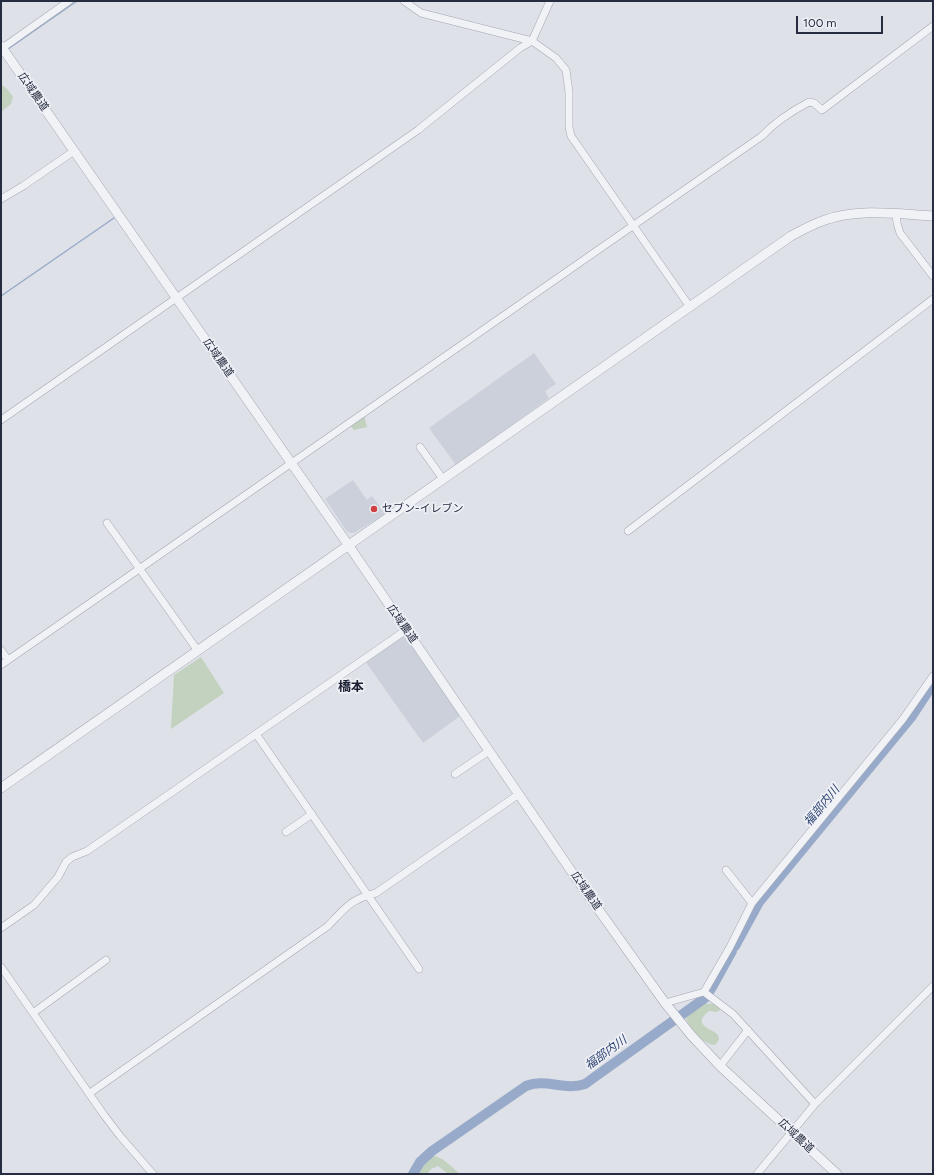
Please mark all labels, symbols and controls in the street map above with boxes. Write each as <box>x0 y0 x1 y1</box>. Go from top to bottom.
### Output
scale bar <box>798 8 885 34</box>
text: 100 m <box>803 16 837 30</box>
street label: 広域農道 <box>15 70 51 114</box>
street label: 広域農道 <box>200 336 236 380</box>
place label: セブン-イレブン <box>382 502 464 516</box>
marker: セブン-イレブン <box>369 504 379 514</box>
street label: 広域農道 <box>384 602 420 646</box>
district label: 橋本 <box>338 679 364 695</box>
water label: 福部内川 <box>801 783 843 829</box>
street label: 広域農道 <box>568 869 604 913</box>
water label: 福部内川 <box>582 1033 630 1073</box>
street label: 広域農道 <box>775 1116 817 1156</box>

